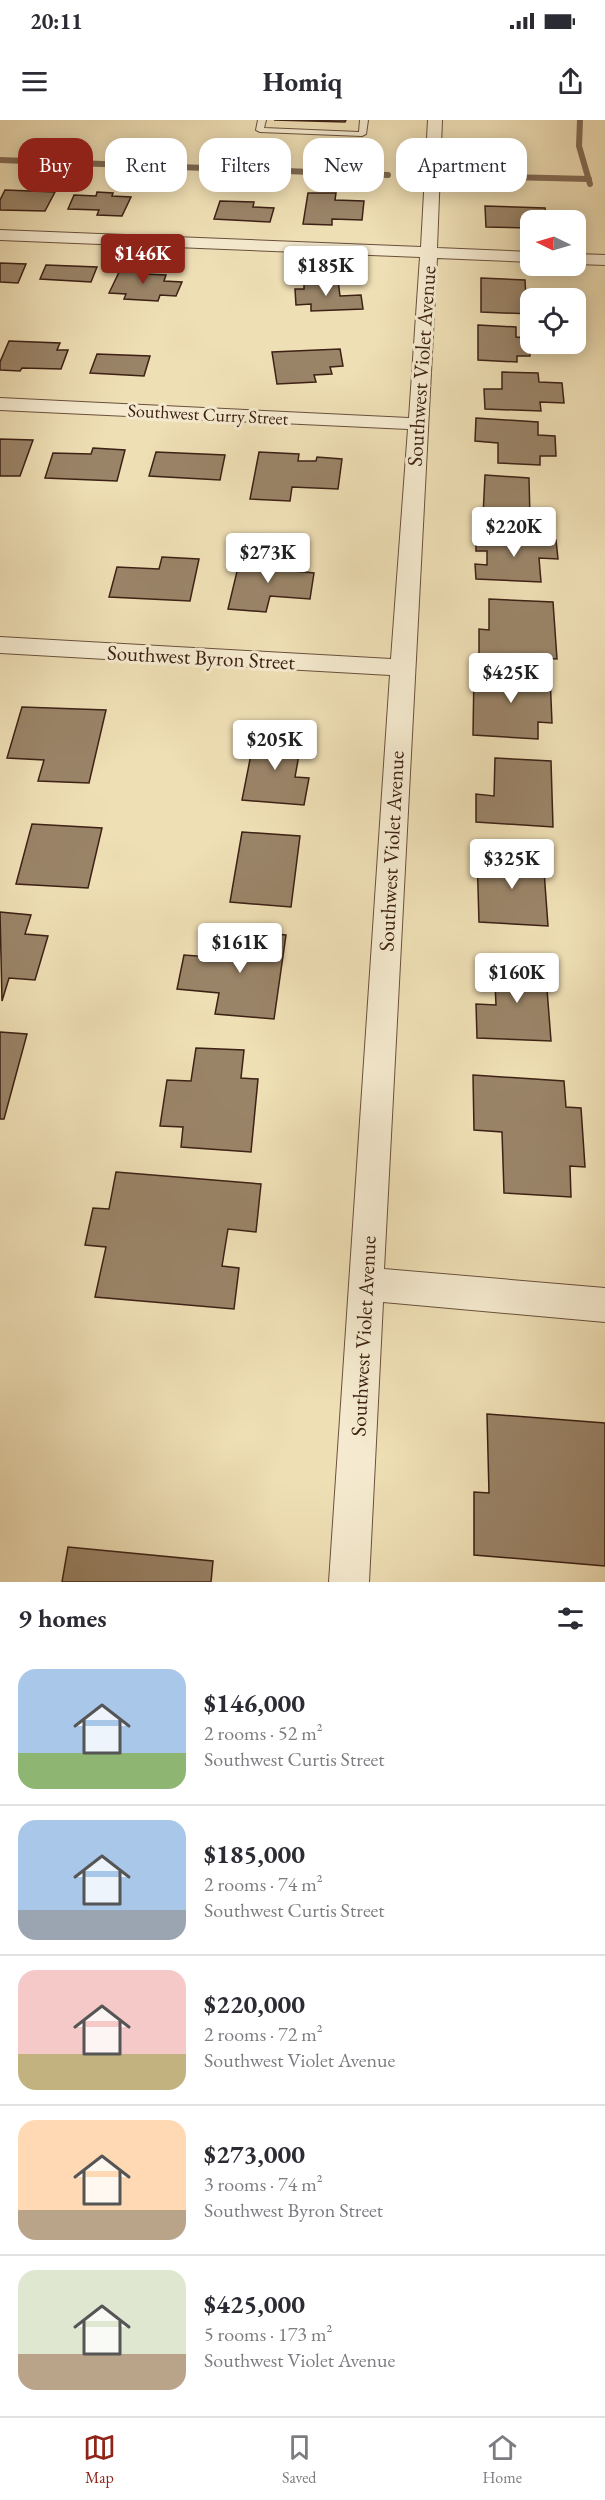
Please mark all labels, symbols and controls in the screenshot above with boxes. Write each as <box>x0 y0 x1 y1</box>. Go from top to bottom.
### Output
text: 20:11 <box>30 7 83 36</box>
text: Homiq <box>263 64 342 99</box>
icon: menu <box>18 65 51 98</box>
icon: share <box>554 65 587 98</box>
chip: Buy <box>18 138 93 192</box>
chip: Rent <box>105 138 187 192</box>
chip: Filters <box>199 138 291 192</box>
chip: New <box>303 138 384 192</box>
chip: Apartment <box>396 138 527 192</box>
north arrow <box>520 210 586 276</box>
map controls <box>520 210 586 354</box>
pin: $146K <box>101 234 185 285</box>
text: $146K <box>115 240 171 266</box>
pin: $185K <box>284 246 368 297</box>
text: $185K <box>298 252 354 278</box>
street label: Southwest Violet Avenue <box>401 265 441 467</box>
button: locate <box>520 288 586 354</box>
street label: Southwest Curry Street <box>127 398 289 430</box>
pin: $220K <box>472 507 556 558</box>
text: $220K <box>486 513 542 539</box>
pin: $273K <box>226 533 310 584</box>
text: $273K <box>240 539 296 565</box>
street label: Southwest Byron Street <box>106 639 296 675</box>
pin: $425K <box>469 653 553 704</box>
text: $425K <box>483 659 539 685</box>
pin: $205K <box>233 720 317 771</box>
text: $205K <box>247 726 303 752</box>
street label: Southwest Violet Avenue <box>372 750 410 952</box>
pin: $325K <box>470 839 554 890</box>
text: $325K <box>484 845 540 871</box>
pin: $161K <box>198 923 282 974</box>
text: $161K <box>212 929 268 955</box>
pin: $160K <box>475 953 559 1004</box>
text: $160K <box>489 959 545 985</box>
street label: Southwest Violet Avenue <box>344 1235 382 1437</box>
text: 9 homes <box>18 1601 107 1635</box>
icon: filters <box>554 1602 587 1635</box>
text: $146,000 <box>204 1686 305 1720</box>
icon: home <box>66 1693 138 1765</box>
text: 2 rooms · 52 m² <box>204 1720 323 1746</box>
text: Southwest Curtis Street <box>204 1746 385 1772</box>
text: $185,000 <box>204 1837 305 1871</box>
icon: home <box>66 1844 138 1916</box>
text: 2 rooms · 74 m² <box>204 1871 323 1897</box>
text: Southwest Curtis Street <box>204 1897 385 1923</box>
text: $220,000 <box>204 1987 305 2021</box>
icon: home <box>66 1994 138 2066</box>
text: 2 rooms · 72 m² <box>204 2021 323 2047</box>
text: Southwest Violet Avenue <box>204 2047 395 2073</box>
text: $273,000 <box>204 2137 305 2171</box>
icon: home <box>66 2144 138 2216</box>
text: 3 rooms · 74 m² <box>204 2171 323 2197</box>
text: Southwest Byron Street <box>204 2197 383 2223</box>
text: $425,000 <box>204 2287 305 2321</box>
icon: home <box>66 2294 138 2366</box>
text: 5 rooms · 173 m² <box>204 2321 332 2347</box>
text: Southwest Violet Avenue <box>204 2347 395 2373</box>
tab: Map <box>83 2431 116 2488</box>
tab: Saved <box>282 2431 316 2488</box>
tab: Home <box>482 2431 522 2488</box>

